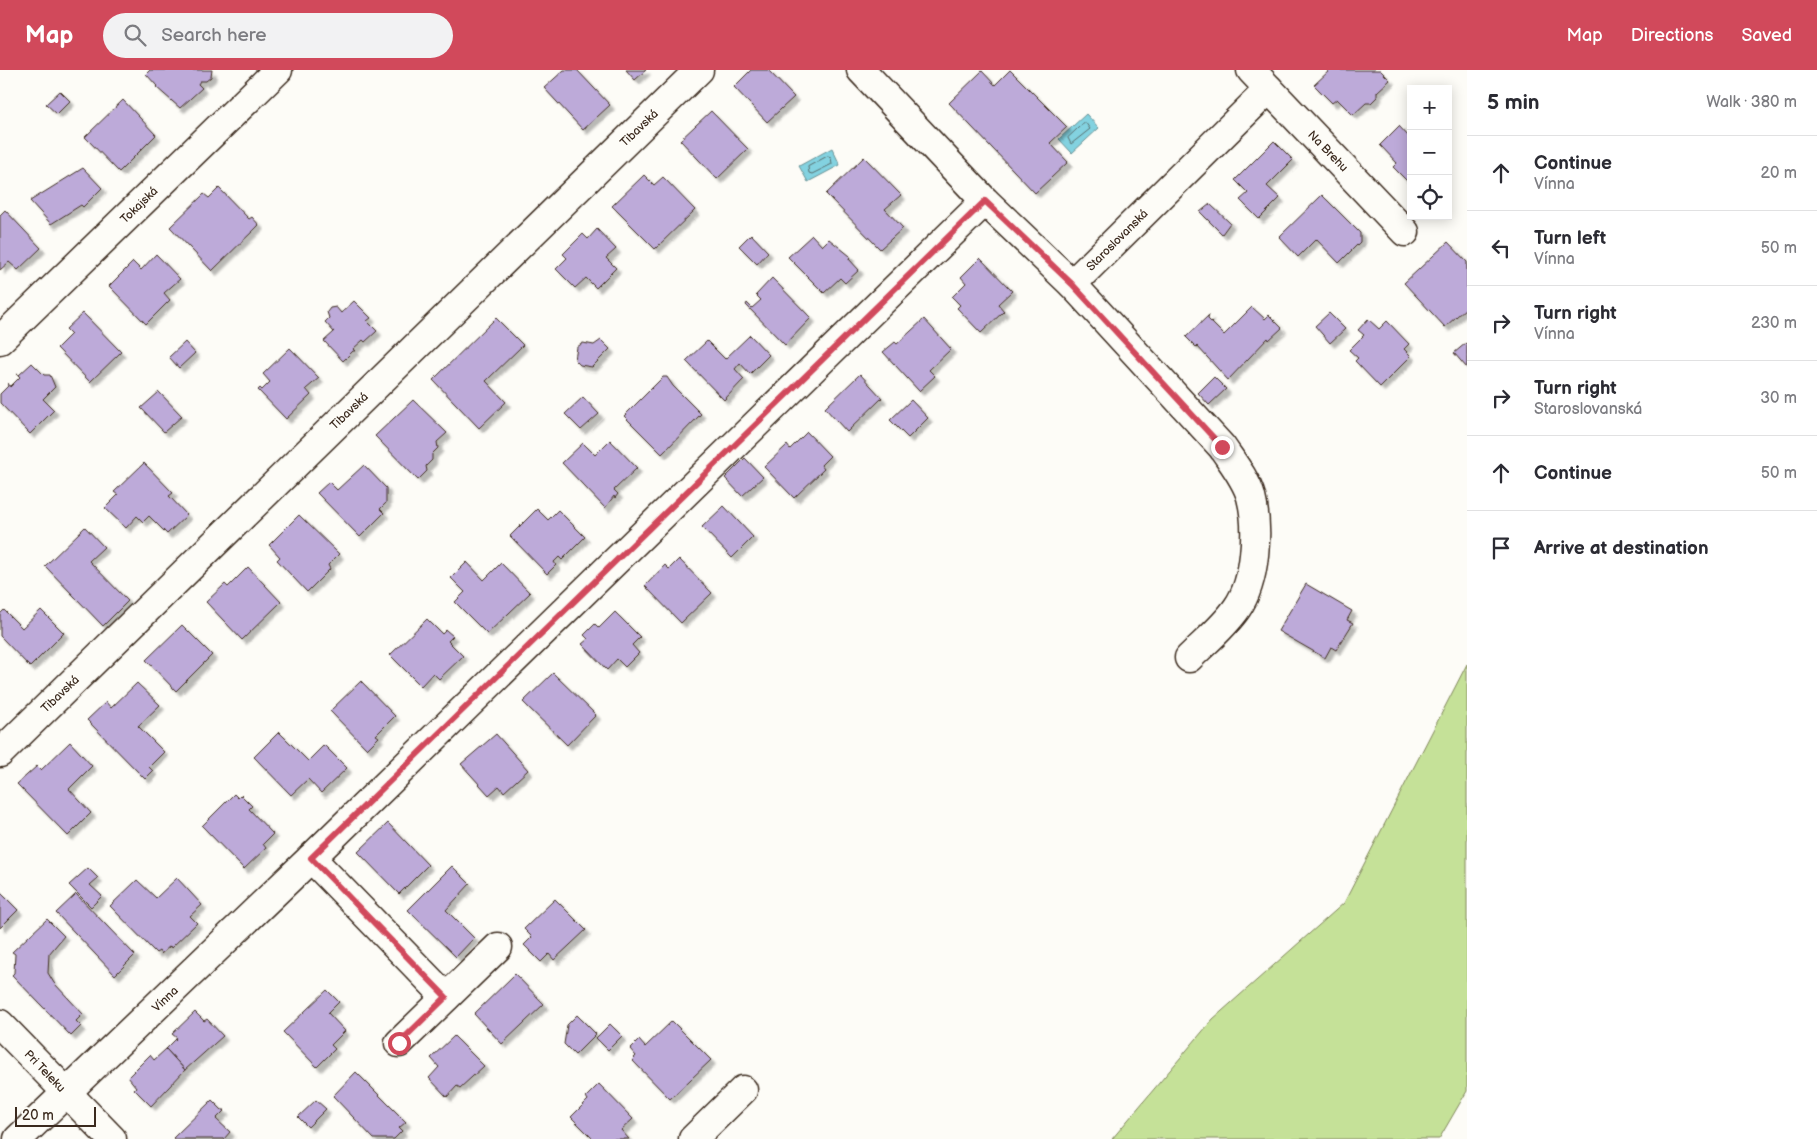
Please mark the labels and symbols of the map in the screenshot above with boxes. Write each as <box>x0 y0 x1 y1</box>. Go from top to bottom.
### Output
street label: Tibavská <box>617 106 662 150</box>
street label: Na Brehu <box>1304 128 1351 175</box>
street label: Tokajská <box>117 184 161 227</box>
street label: Staroslovanská <box>1083 206 1151 274</box>
street label: Tibavská <box>327 389 372 433</box>
route end <box>1211 436 1234 459</box>
street label: Tibavská <box>38 672 83 716</box>
street label: Vínna <box>149 983 182 1015</box>
route start <box>388 1032 411 1055</box>
street label: Pri Teleku <box>21 1047 68 1096</box>
scale bar <box>15 1104 96 1127</box>

